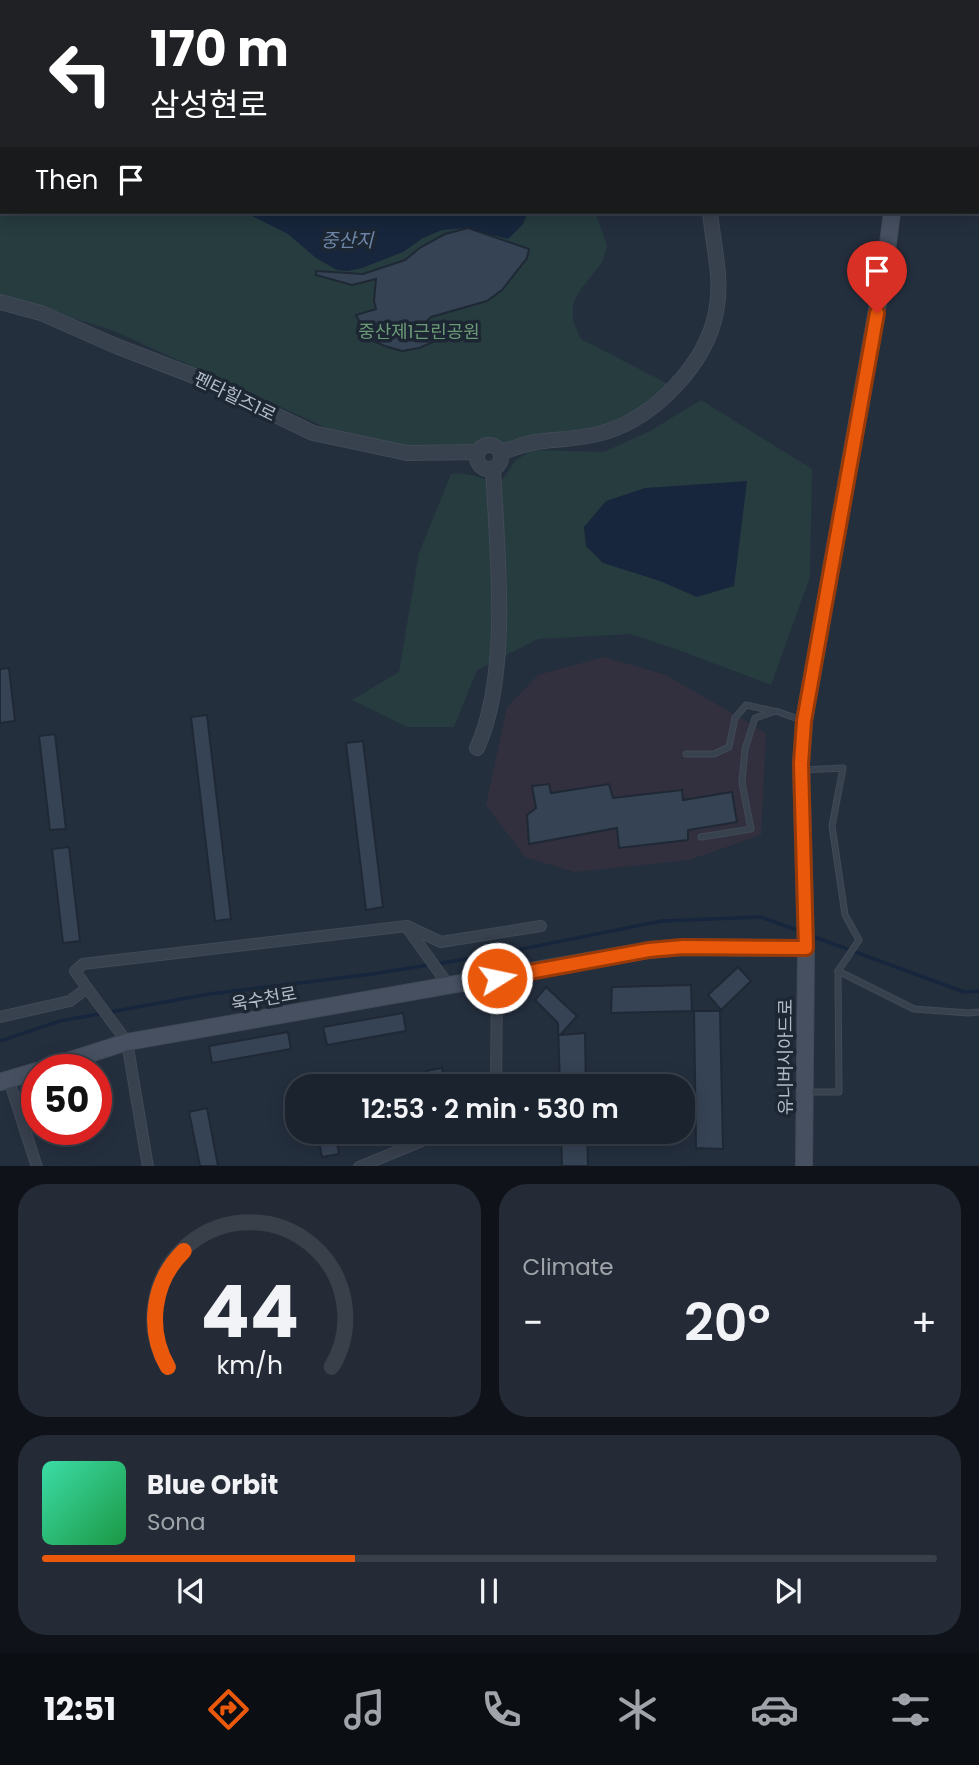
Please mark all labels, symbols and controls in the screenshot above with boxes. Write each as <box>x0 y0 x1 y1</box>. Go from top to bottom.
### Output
text: 170 m <box>150 15 289 83</box>
icon: left <box>35 28 126 119</box>
text: 삼성현로 <box>150 82 268 127</box>
icon: arrive <box>112 161 150 199</box>
text: Then <box>35 162 98 198</box>
water label: 중산지 <box>321 227 375 254</box>
pin <box>847 241 907 313</box>
icon: arrive <box>858 252 896 290</box>
park label: 중산제1근린공원 <box>358 319 480 344</box>
street label: 펜타힐즈1로 <box>190 366 280 427</box>
position arrow <box>460 941 534 1015</box>
street label: 욱수천로 <box>229 980 299 1017</box>
street label: 유니버시아드로 <box>773 999 798 1115</box>
speed limit sign: 50 <box>21 1054 112 1145</box>
text: 12:53 · 2 min · 530 m <box>361 1091 619 1127</box>
text: Climate <box>523 1251 613 1283</box>
text: 44 <box>200 1261 299 1362</box>
text: 20° <box>684 1286 771 1359</box>
text: − <box>523 1296 543 1349</box>
text: + <box>911 1296 937 1349</box>
text: km/h <box>216 1347 283 1382</box>
text: Blue Orbit <box>147 1467 278 1503</box>
text: Sona <box>147 1506 206 1538</box>
icon: previous <box>172 1572 210 1610</box>
icon: pause <box>470 1572 508 1610</box>
icon: next <box>769 1572 807 1610</box>
icon: directions <box>204 1685 253 1734</box>
icon: music <box>340 1685 389 1734</box>
icon: phone <box>477 1685 526 1734</box>
icon: climate <box>613 1685 662 1734</box>
icon: car <box>750 1685 799 1734</box>
icon: filters <box>886 1685 935 1734</box>
text: 12:51 <box>44 1686 116 1731</box>

